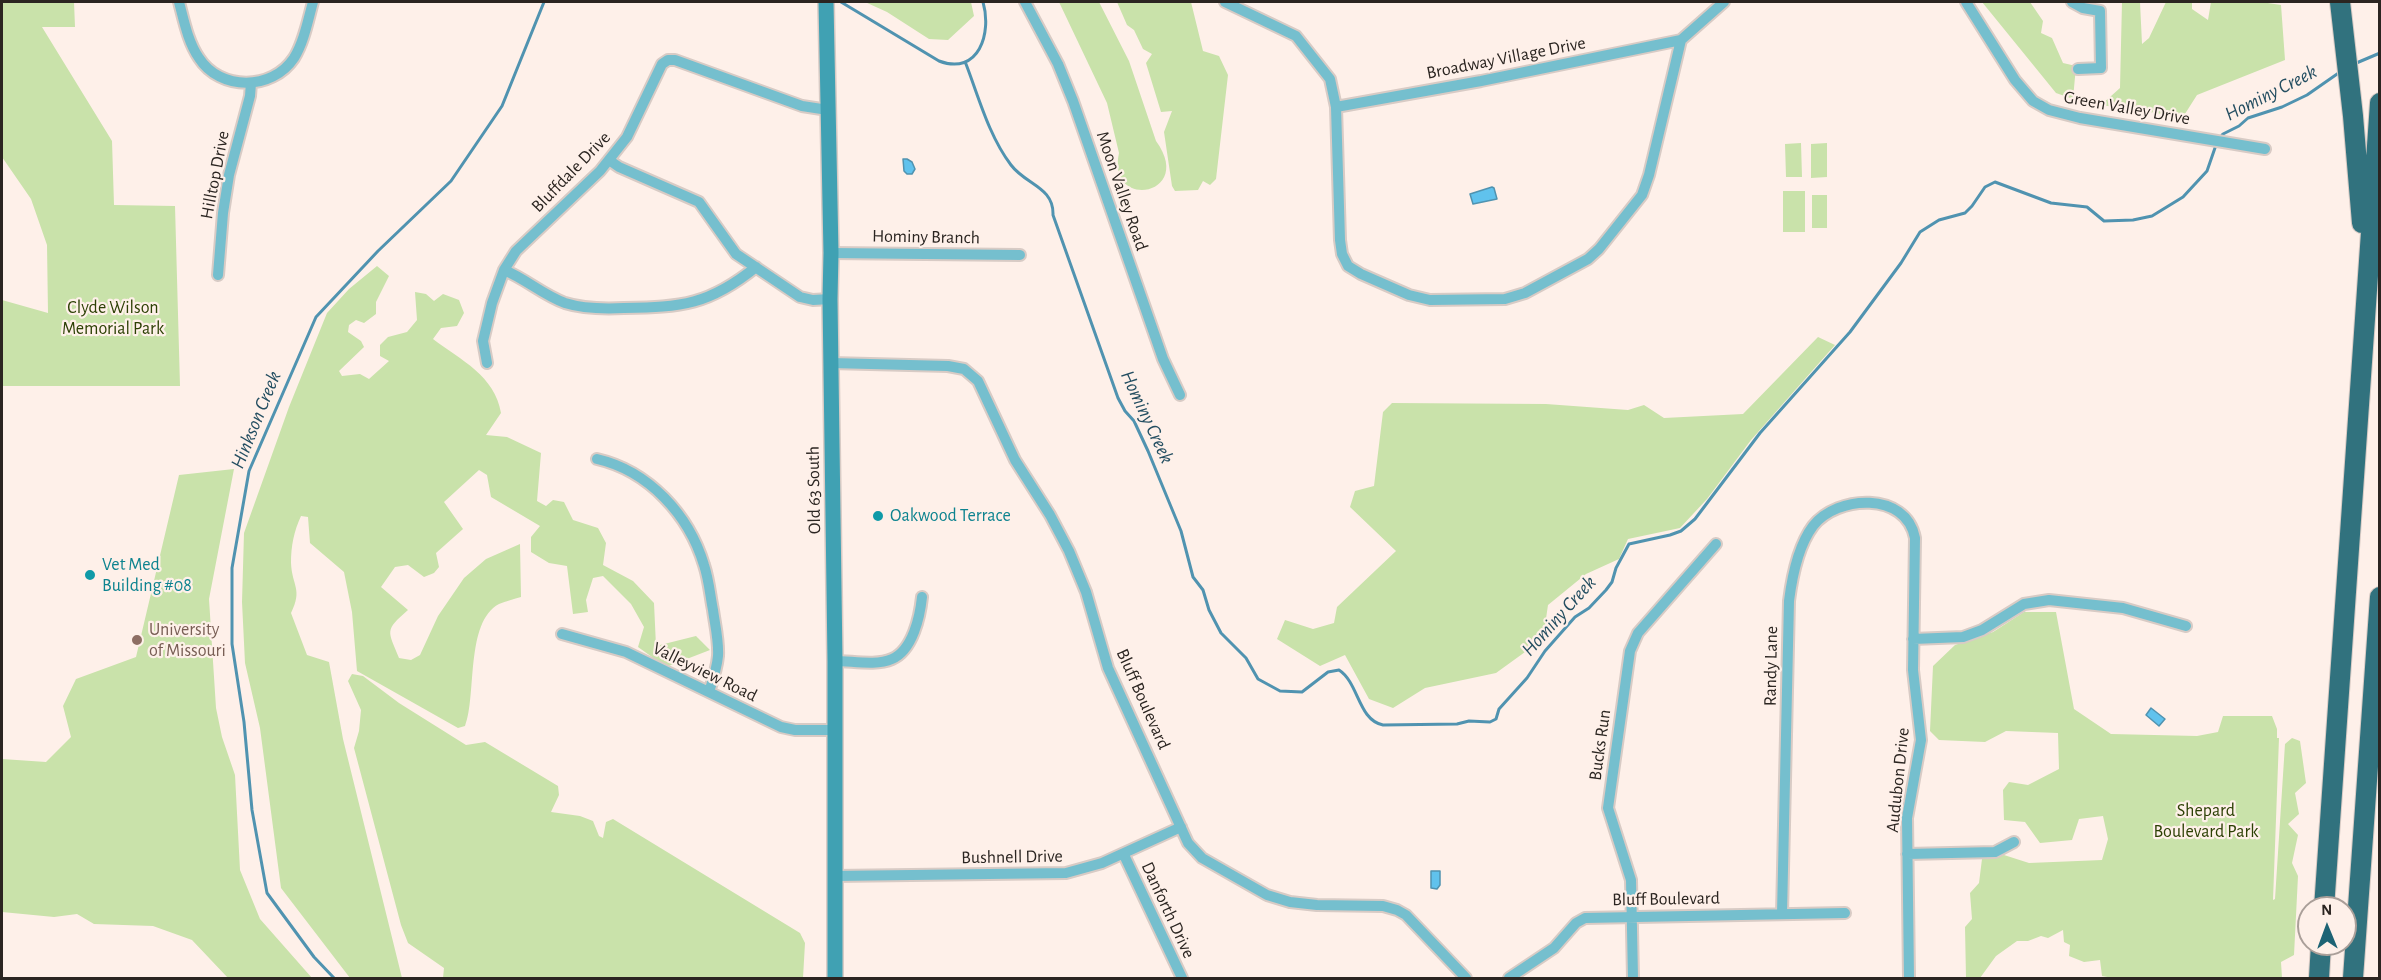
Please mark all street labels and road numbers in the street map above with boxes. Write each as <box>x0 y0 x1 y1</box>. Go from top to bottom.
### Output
street label: Broadway Village Drive <box>1425 32 1587 84</box>
street label: Green Valley Drive <box>2062 86 2192 130</box>
street label: Bluffdale Drive <box>527 127 615 217</box>
street label: Hilltop Drive <box>196 129 234 221</box>
street label: Moon Valley Road <box>1091 129 1153 253</box>
street label: Hominy Branch <box>872 225 980 249</box>
street label: Old 63 South <box>802 446 826 534</box>
street label: Randy Lane <box>1760 626 1782 706</box>
street label: Valleyview Road <box>649 637 761 707</box>
street label: Bluff Boulevard <box>1111 645 1175 753</box>
street label: Bucks Run <box>1584 708 1616 782</box>
street label: Audubon Drive <box>1882 727 1914 833</box>
street label: Bushnell Drive <box>961 845 1063 869</box>
street label: Danforth Drive <box>1136 858 1200 962</box>
street label: Bluff Boulevard <box>1612 887 1720 911</box>

